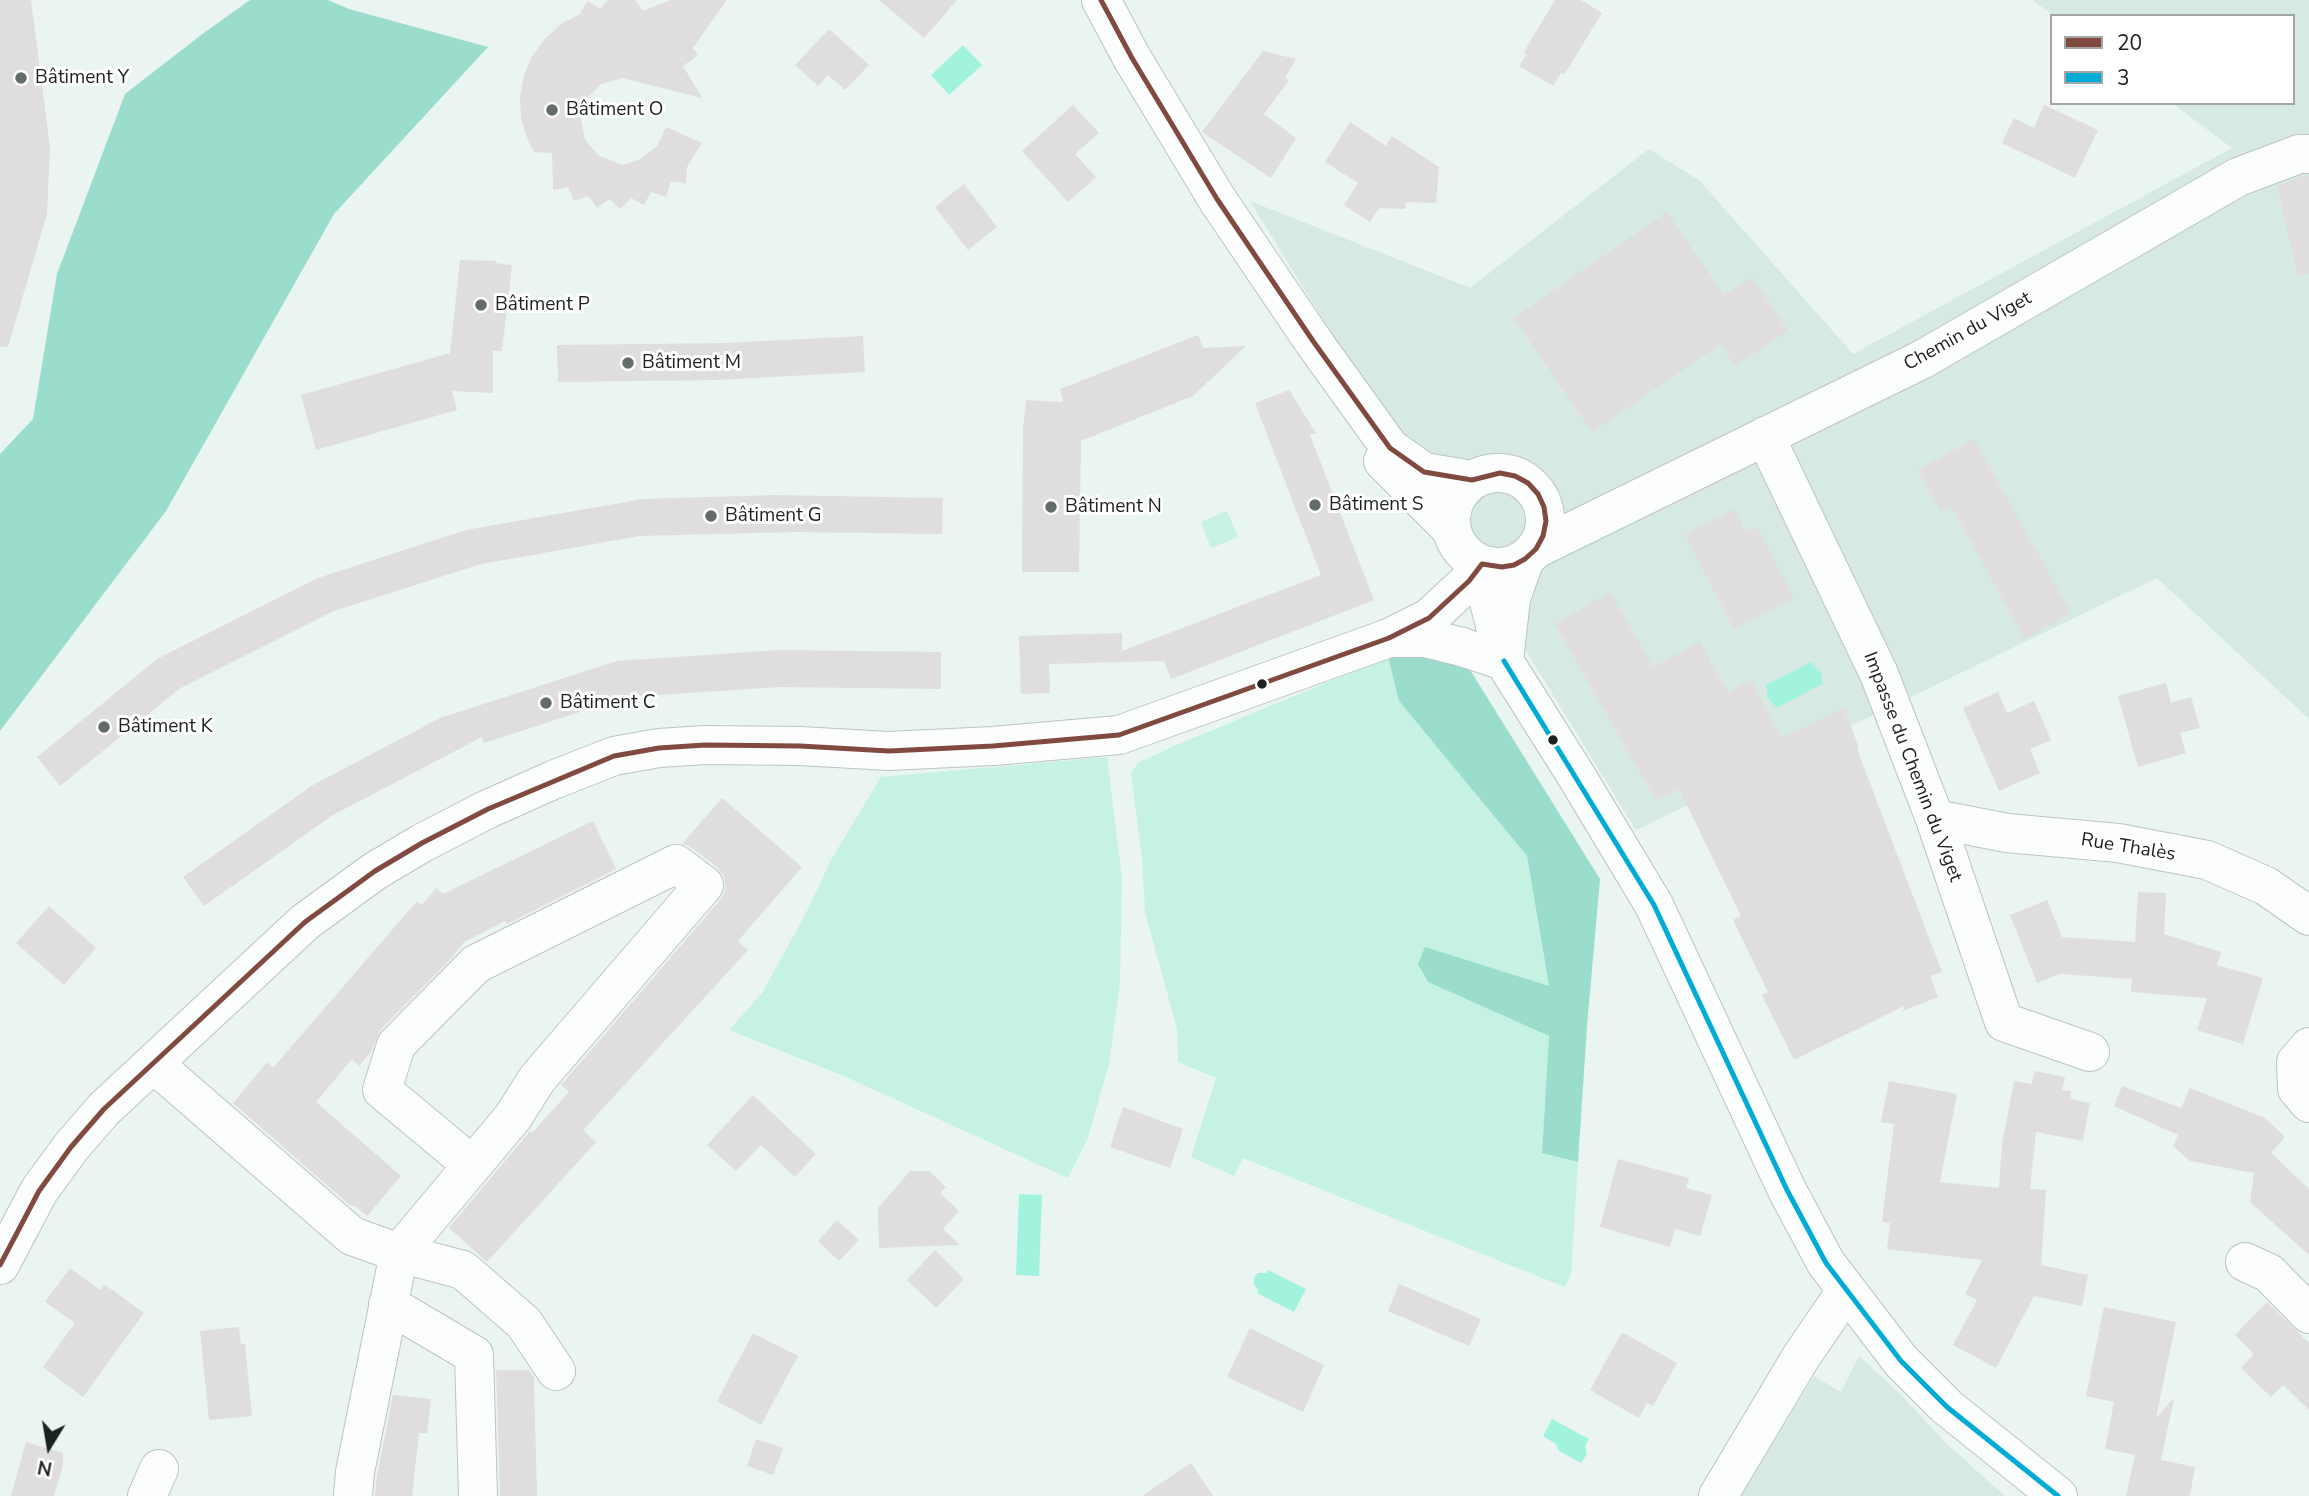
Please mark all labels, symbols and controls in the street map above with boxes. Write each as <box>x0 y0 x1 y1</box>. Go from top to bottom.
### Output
legend <box>2050 14 2295 105</box>
text: 20 <box>2117 29 2142 57</box>
text: 3 <box>2117 64 2130 92</box>
place label: Bâtiment Y <box>35 67 129 89</box>
marker: Bâtiment Y <box>13 70 29 86</box>
place label: Bâtiment O <box>566 99 663 121</box>
marker: Bâtiment O <box>544 102 560 118</box>
street label: Chemin du Viget <box>1900 288 2036 376</box>
place label: Bâtiment P <box>495 294 590 316</box>
marker: Bâtiment P <box>473 297 489 313</box>
place label: Bâtiment M <box>642 352 741 374</box>
marker: Bâtiment M <box>620 355 636 371</box>
place label: Bâtiment S <box>1329 494 1423 516</box>
place label: Bâtiment N <box>1065 496 1162 518</box>
marker: Bâtiment S <box>1307 497 1323 513</box>
marker: Bâtiment N <box>1043 499 1059 515</box>
place label: Bâtiment G <box>725 505 821 527</box>
marker: Bâtiment G <box>703 508 719 524</box>
street label: Impasse du Chemin du Viget <box>1858 649 1966 885</box>
unlabelled marker <box>1255 677 1269 691</box>
place label: Bâtiment C <box>560 692 655 714</box>
marker: Bâtiment C <box>538 695 554 711</box>
place label: Bâtiment K <box>118 716 213 738</box>
marker: Bâtiment K <box>96 719 112 735</box>
unlabelled marker <box>1546 733 1560 747</box>
street label: Rue Thalès <box>2079 829 2177 867</box>
north arrow <box>14 1412 84 1482</box>
text: N <box>36 1453 54 1482</box>

